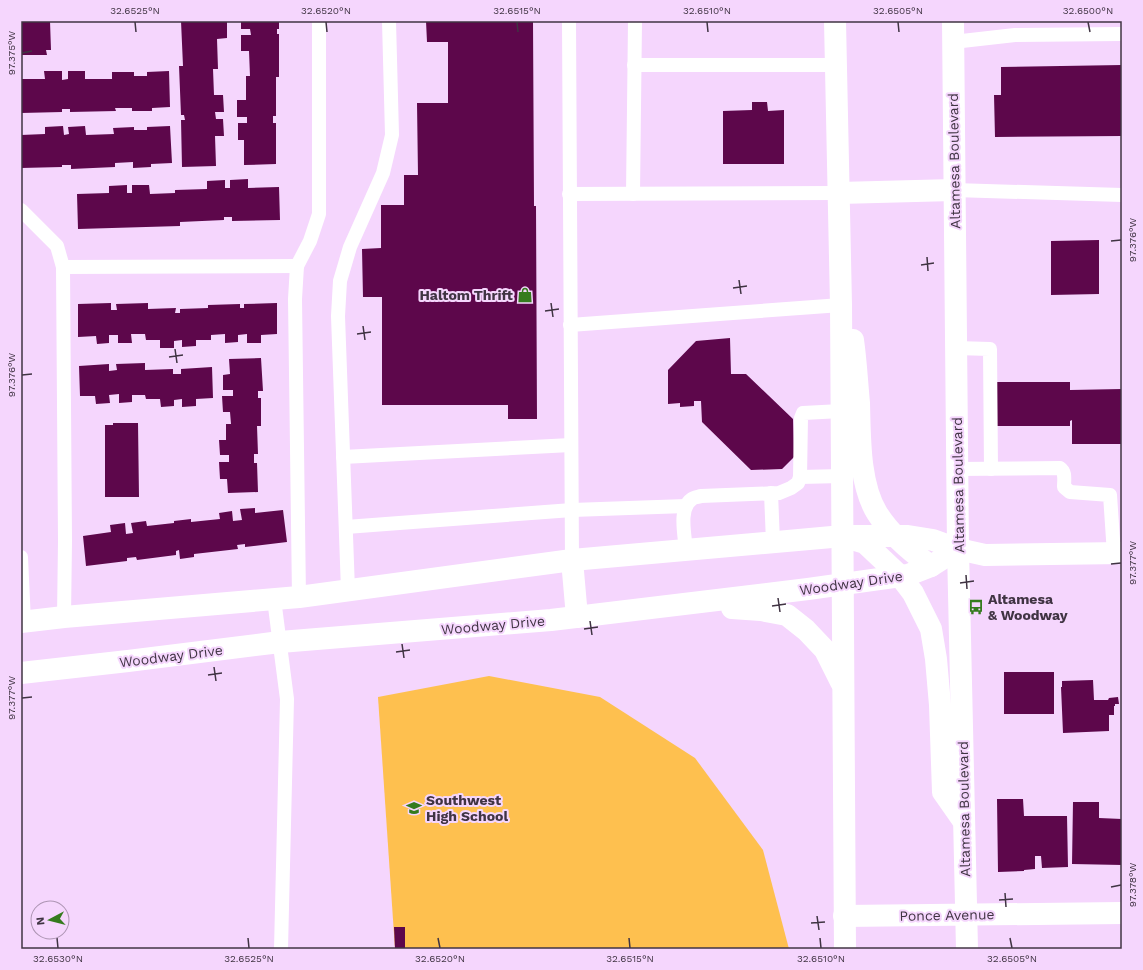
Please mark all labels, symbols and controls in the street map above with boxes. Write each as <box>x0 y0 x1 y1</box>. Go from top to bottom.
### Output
text: 32.6525°N <box>110 5 160 16</box>
text: 32.6520°N <box>301 5 351 16</box>
text: 32.6515°N <box>493 5 541 16</box>
text: 32.6510°N <box>683 5 731 16</box>
text: 32.6505°N <box>873 5 923 16</box>
text: 32.6500°N <box>1063 5 1113 16</box>
text: 97.375°W <box>6 30 17 75</box>
street label: Altamesa Boulevard <box>945 93 963 229</box>
text: 97.376°W <box>1127 217 1138 262</box>
shop icon: Haltom Thrift <box>516 286 534 304</box>
place label: Haltom Thrift <box>420 287 513 303</box>
text: 97.376°W <box>6 352 17 397</box>
street label: Altamesa Boulevard <box>949 417 967 553</box>
text: 97.377°W <box>1127 541 1138 585</box>
street label: Woodway Drive <box>798 568 904 598</box>
place label: Altamesa & Woodway <box>988 591 1068 623</box>
bus stop icon: Altamesa & Woodway <box>967 598 985 616</box>
street label: Woodway Drive <box>440 612 546 638</box>
street label: Woodway Drive <box>118 642 224 670</box>
text: 97.377°W <box>6 676 17 720</box>
street label: Altamesa Boulevard <box>955 741 973 877</box>
place label: Southwest High School <box>426 792 508 824</box>
school or university icon: Southwest High School <box>405 799 423 817</box>
text: 97.378°W <box>1127 862 1138 907</box>
north arrow <box>30 900 70 940</box>
street label: Ponce Avenue <box>899 906 995 924</box>
text: N <box>34 916 48 926</box>
text: 32.6530°N <box>33 953 83 964</box>
text: 32.6525°N <box>224 953 274 964</box>
text: 32.6520°N <box>415 953 465 964</box>
text: 32.6515°N <box>606 953 654 964</box>
text: 32.6510°N <box>797 953 845 964</box>
text: 32.6505°N <box>987 953 1037 964</box>

